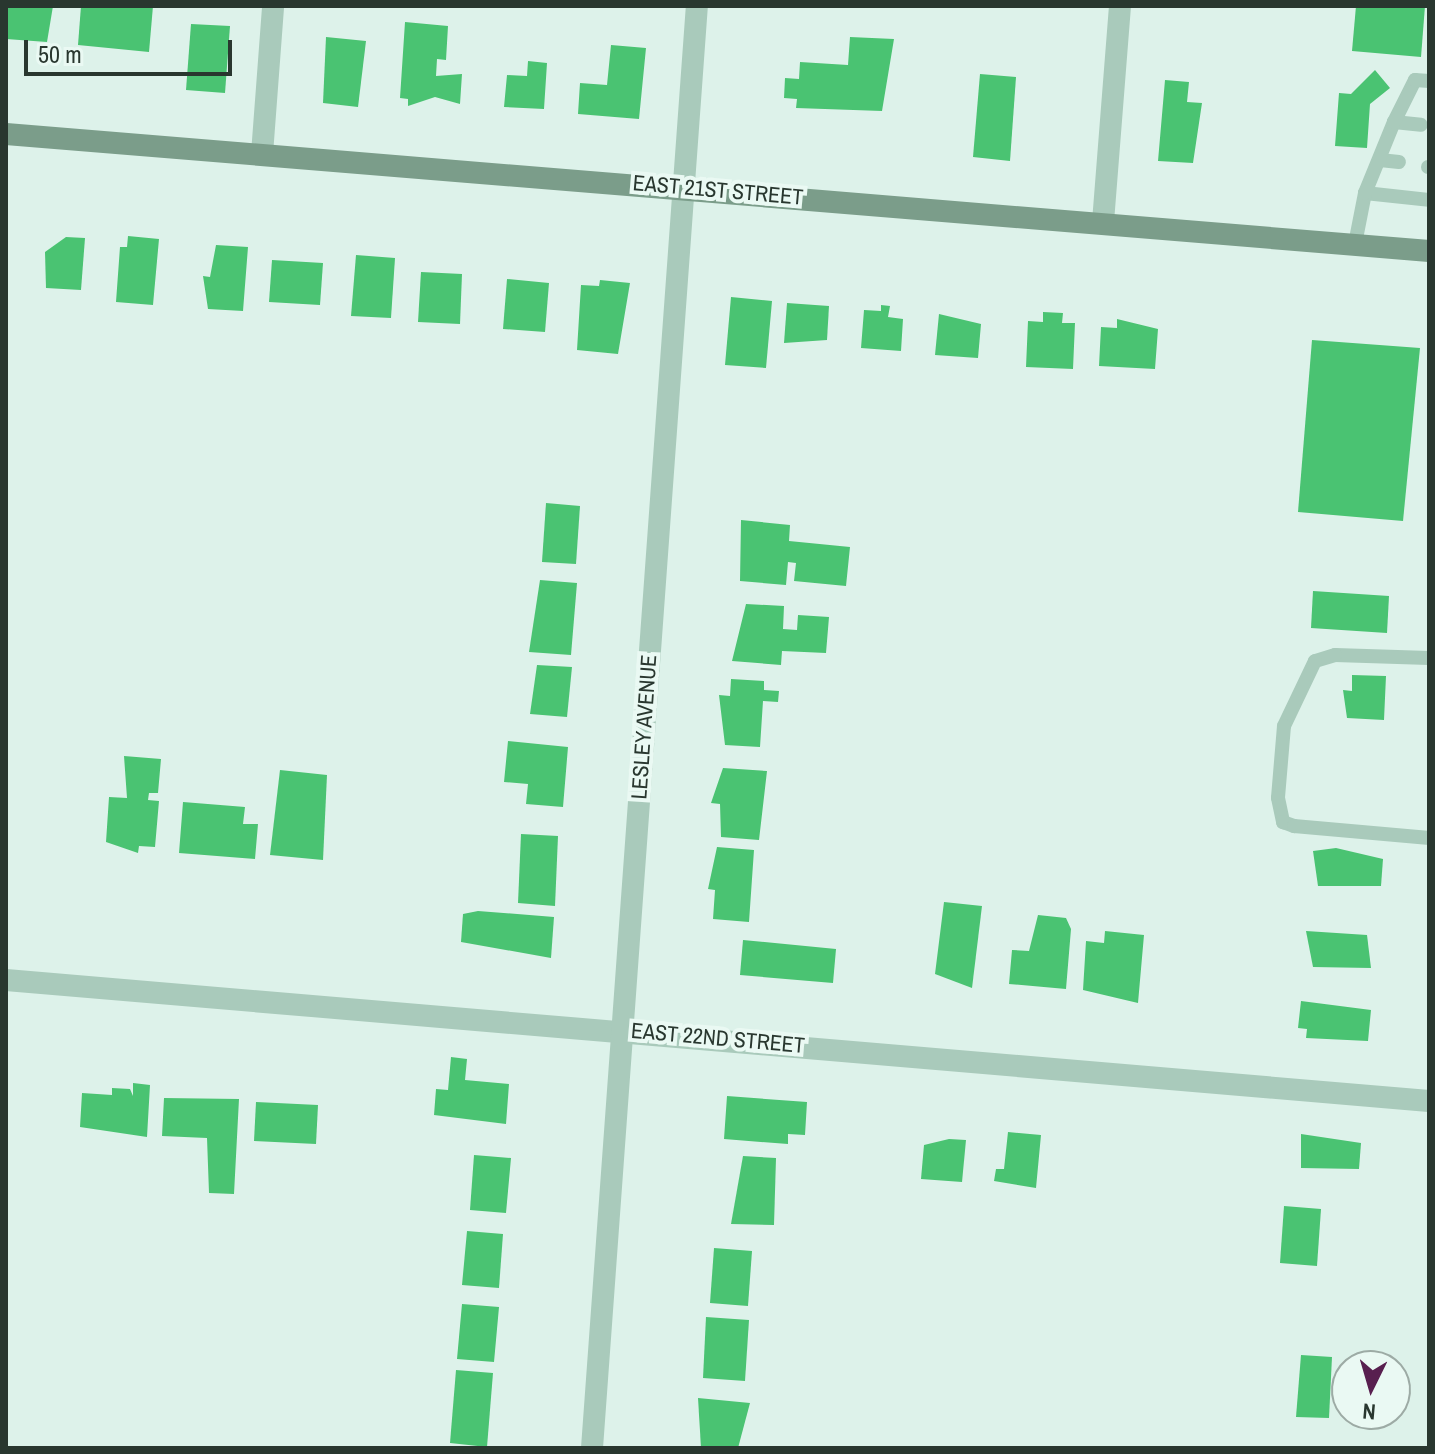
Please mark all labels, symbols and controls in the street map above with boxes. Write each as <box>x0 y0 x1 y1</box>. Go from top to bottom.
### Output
scale bar <box>28 24 236 74</box>
text: 50 m <box>38 38 82 70</box>
street label: EAST 21ST STREET <box>631 169 805 211</box>
street label: LESLEY AVENUE <box>626 653 662 801</box>
street label: EAST 22ND STREET <box>630 1017 806 1059</box>
north arrow <box>1331 1350 1411 1430</box>
text: N <box>1361 1396 1377 1427</box>

